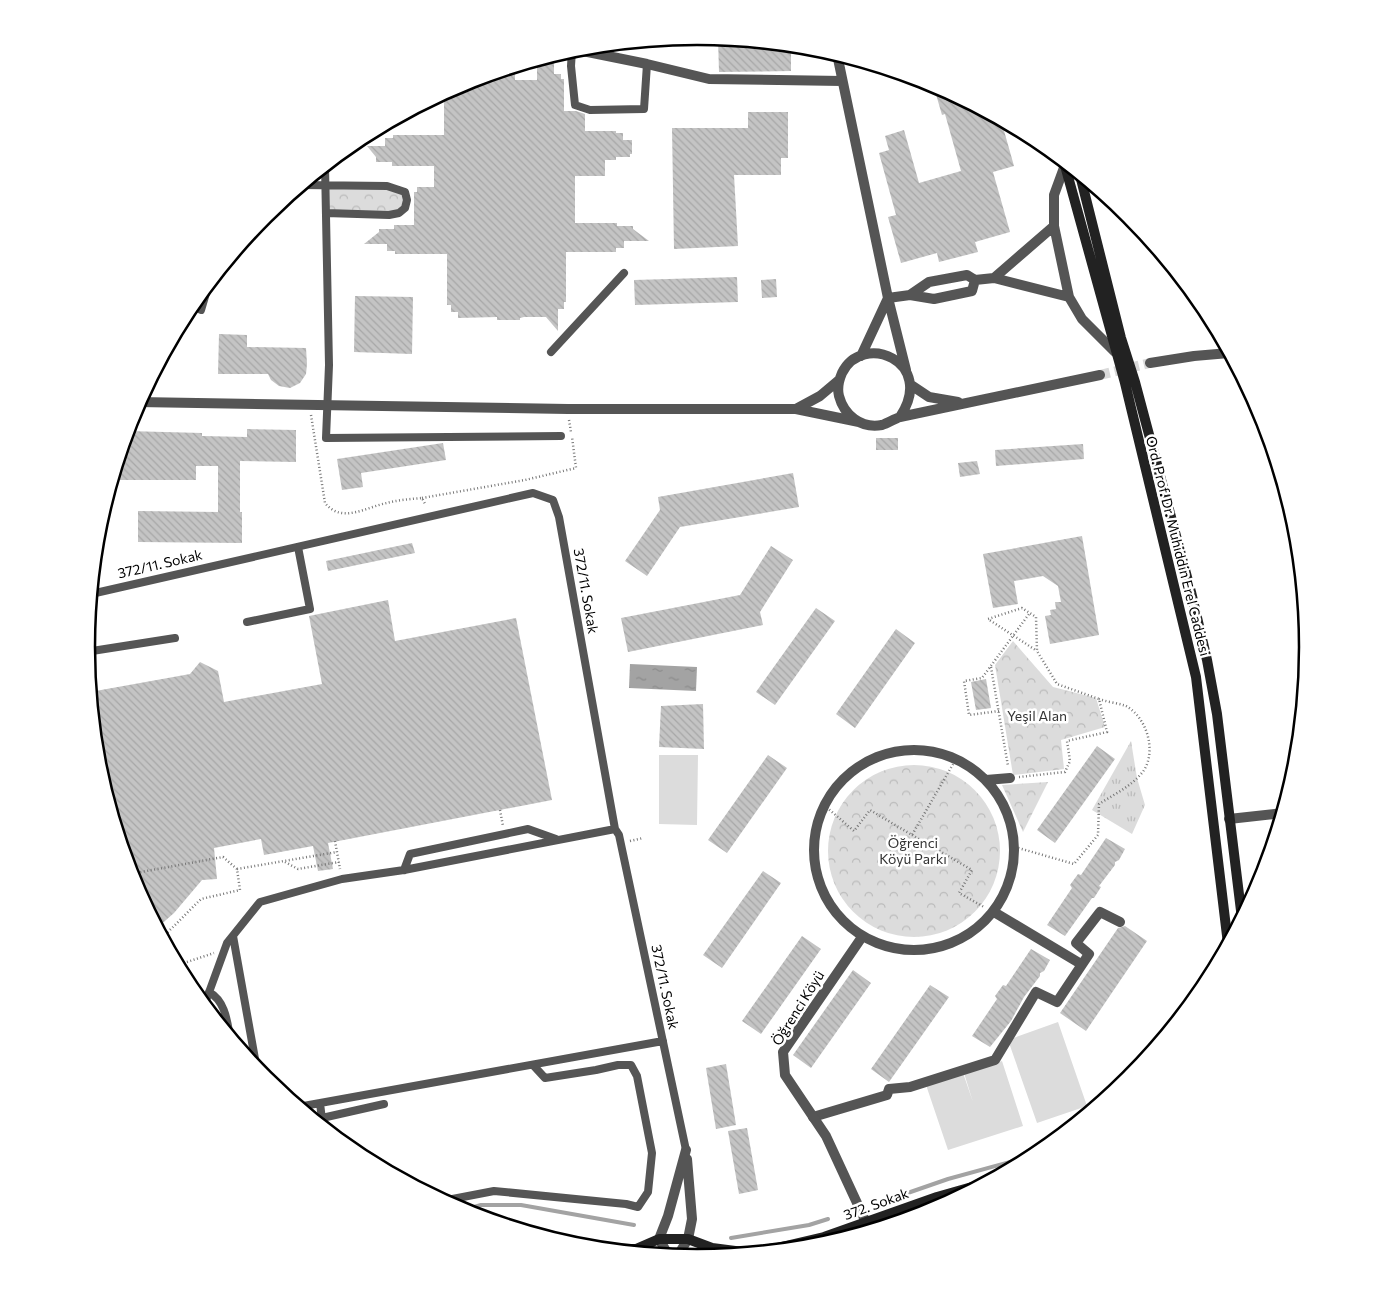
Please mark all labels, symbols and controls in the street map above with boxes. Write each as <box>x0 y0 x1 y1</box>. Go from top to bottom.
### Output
street label: Ord. Prof. Dr. Muhiddin Erel Caddesi <box>1143 434 1214 658</box>
street label: 372/11. Sokak <box>116 545 204 582</box>
street label: 372/11. Sokak <box>571 547 602 635</box>
park label: Yeşil Alan <box>1007 707 1067 724</box>
park label: Öğrenci Köyü Parkı <box>879 834 947 867</box>
street label: 372/11. Sokak <box>648 943 683 1031</box>
street label: Öğrenci Köyü <box>768 967 827 1048</box>
street label: 372. Sokak <box>841 1184 911 1223</box>

